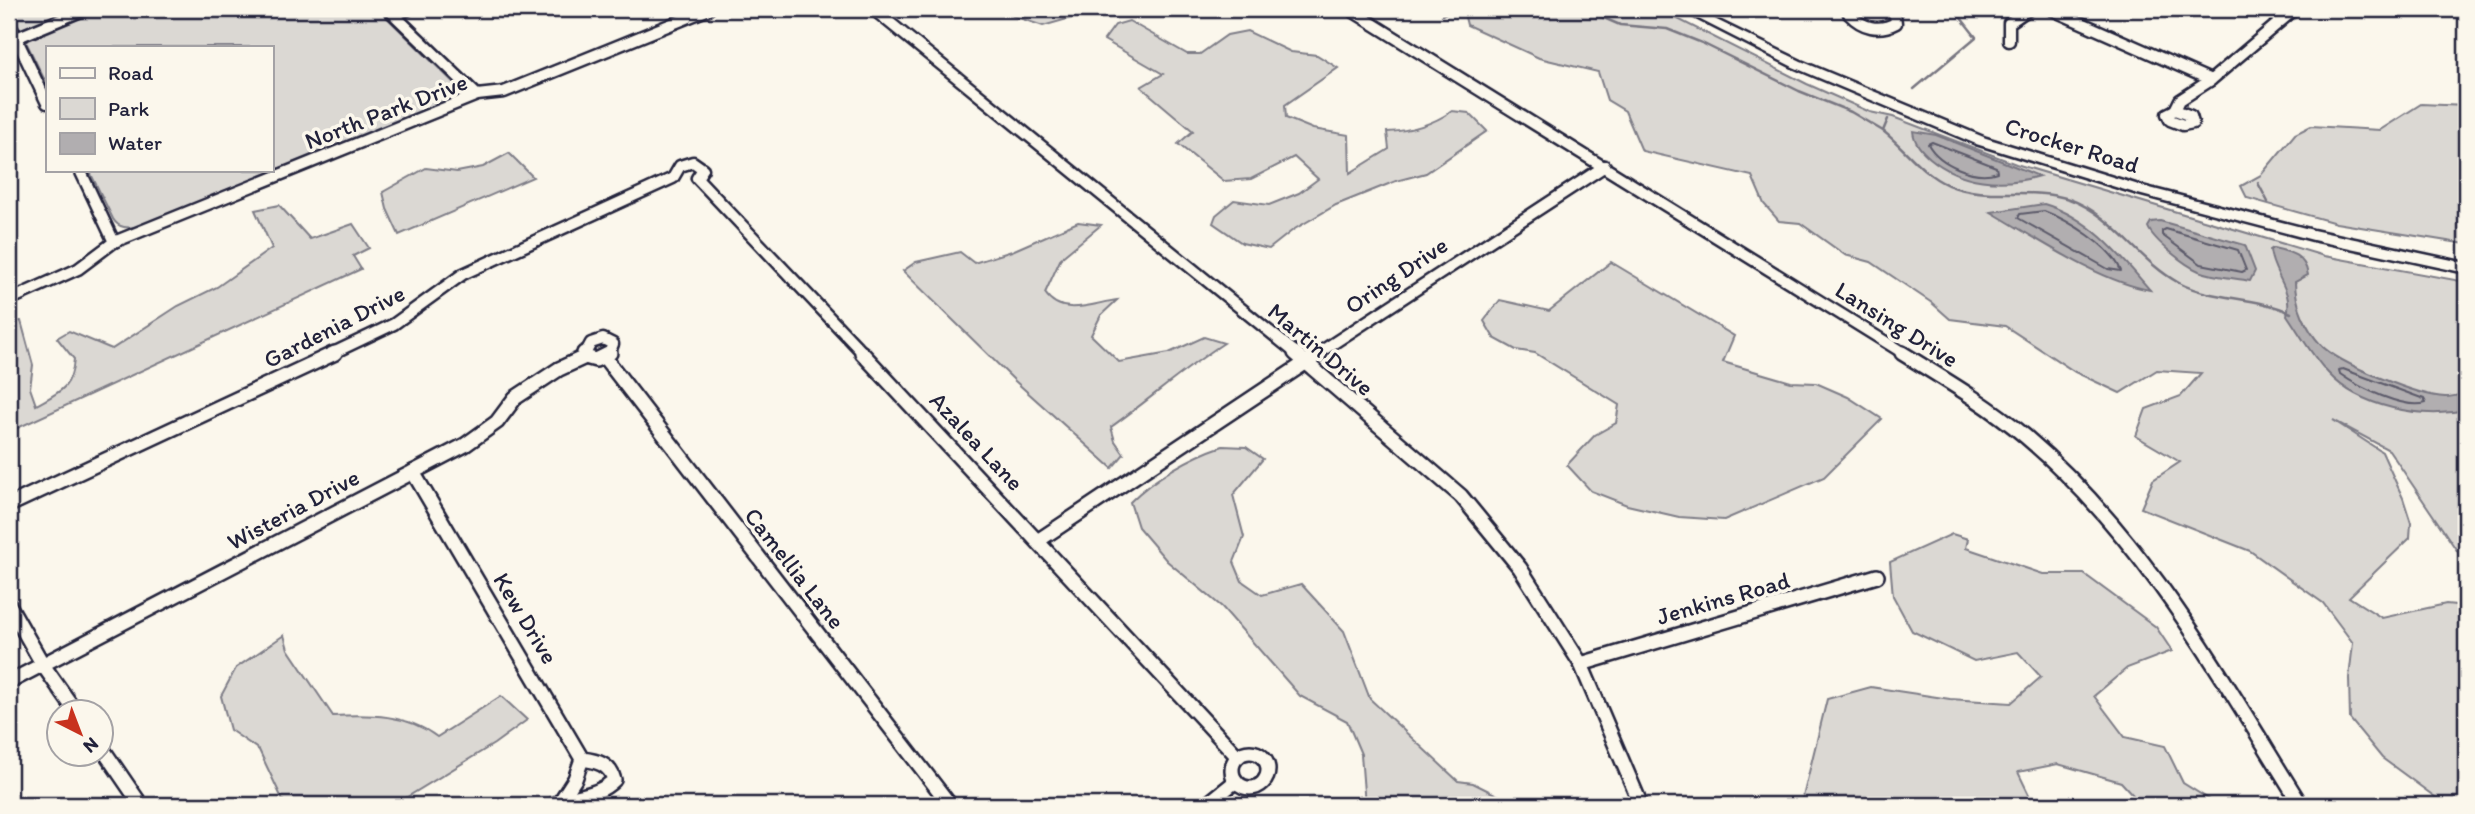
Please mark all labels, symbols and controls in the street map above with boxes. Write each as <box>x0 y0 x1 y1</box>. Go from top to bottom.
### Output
legend <box>46 46 273 172</box>
text: Road <box>108 60 154 85</box>
street label: North Park Drive <box>301 67 471 155</box>
text: Park <box>108 96 150 121</box>
street label: Crocker Road <box>2001 111 2143 179</box>
text: Water <box>108 130 162 155</box>
street label: Oring Drive <box>1339 230 1453 320</box>
street label: Lansing Drive <box>1830 275 1964 373</box>
street label: Gardenia Drive <box>259 278 409 374</box>
street label: Martin Drive <box>1262 296 1380 402</box>
street label: Azalea Lane <box>924 386 1030 496</box>
street label: Wisteria Drive <box>222 462 364 556</box>
street label: Camellia Lane <box>739 501 851 635</box>
street label: Jenkins Road <box>1653 565 1793 631</box>
street label: Kew Drive <box>487 567 565 669</box>
north arrow <box>46 698 116 768</box>
text: N <box>79 732 104 758</box>

